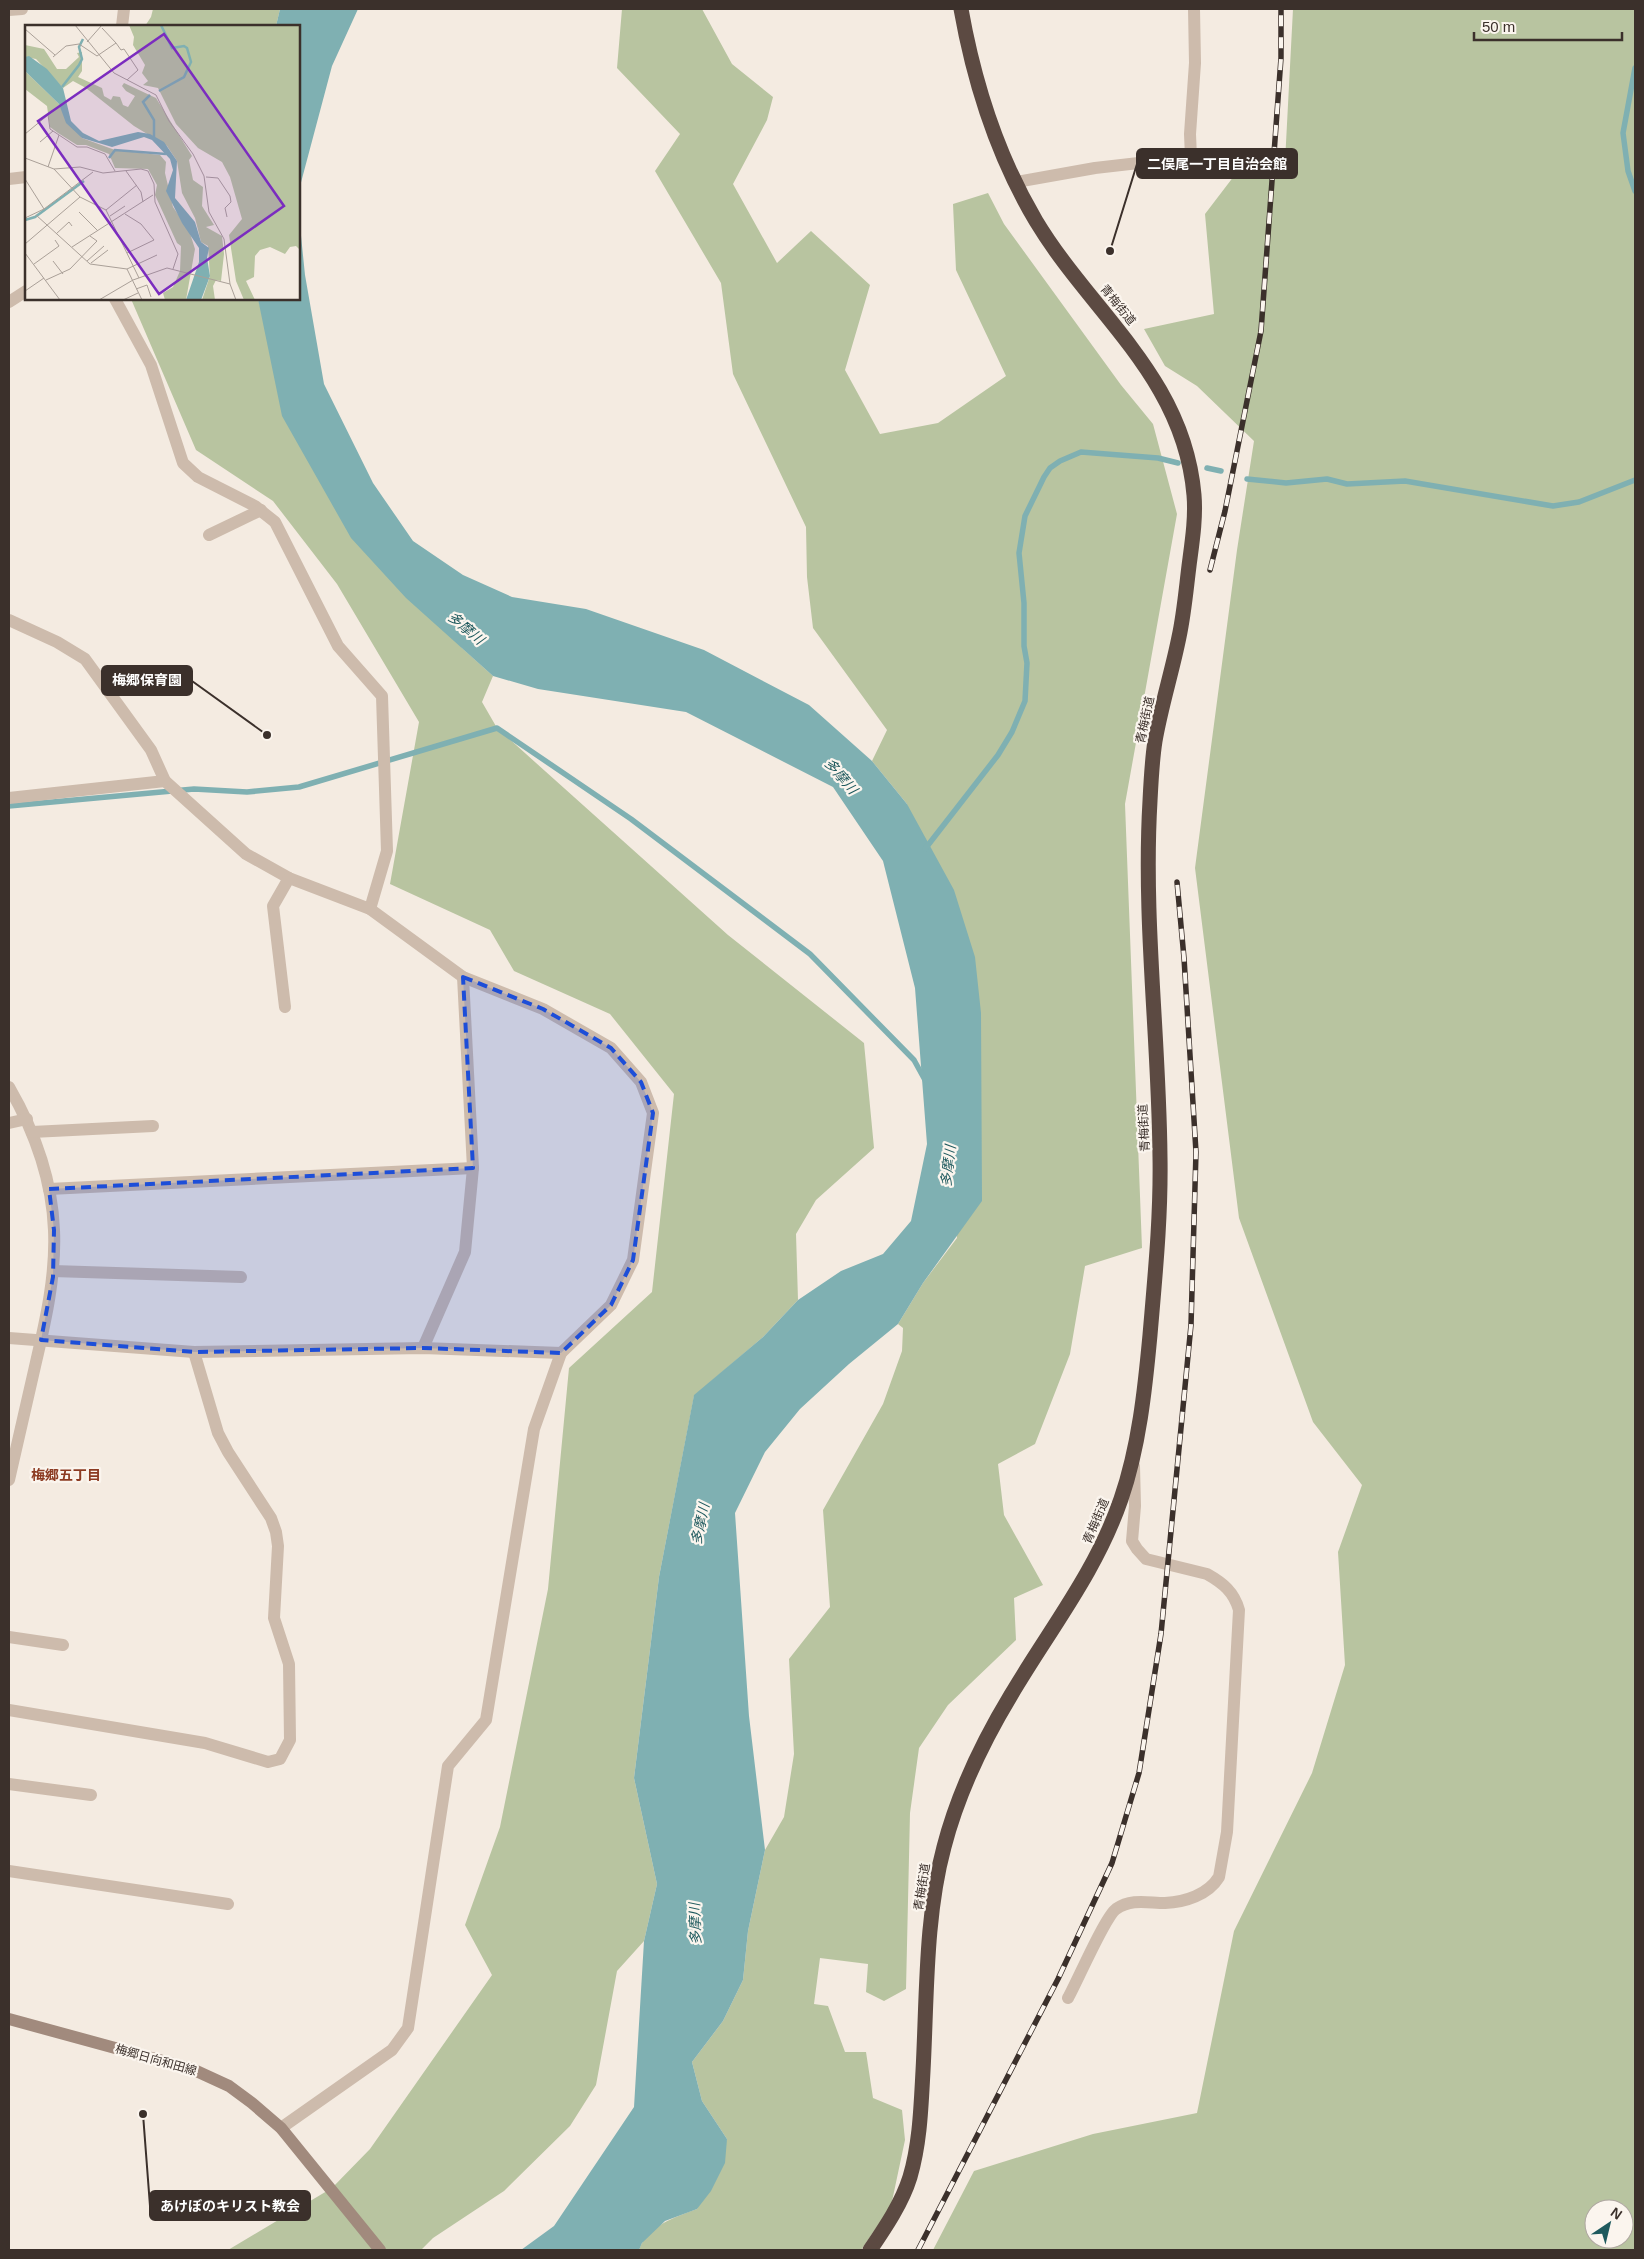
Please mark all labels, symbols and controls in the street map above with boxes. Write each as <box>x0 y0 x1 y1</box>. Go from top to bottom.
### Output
scale bar <box>1474 10 1622 42</box>
text: 50 m <box>1482 18 1515 35</box>
inset map <box>25 25 300 300</box>
callout: 二俣尾一丁目自治会館 <box>1137 149 1297 178</box>
text: 二俣尾一丁目自治会館 <box>1147 156 1287 172</box>
street label: 青梅街道 <box>1097 282 1139 328</box>
water label: 多摩川 <box>445 608 489 649</box>
callout: 梅郷保育園 <box>102 666 192 695</box>
text: 梅郷保育園 <box>112 672 182 688</box>
street label: 青梅街道 <box>1133 695 1157 745</box>
water label: 多摩川 <box>821 755 862 799</box>
street label: 青梅街道 <box>1136 1104 1152 1152</box>
water label: 多摩川 <box>938 1142 959 1188</box>
district label: 梅郷五丁目 <box>31 1467 101 1483</box>
street label: 青梅街道 <box>1080 1496 1112 1546</box>
water label: 多摩川 <box>688 1500 713 1546</box>
street label: 青梅街道 <box>911 1862 933 1912</box>
water label: 多摩川 <box>686 1901 704 1945</box>
street label: 梅郷日向和田線 <box>114 2042 198 2078</box>
callout: あけぼのキリスト教会 <box>150 2191 310 2220</box>
text: あけぼのキリスト教会 <box>160 2198 300 2214</box>
north arrow <box>1584 2199 1634 2249</box>
text: N <box>1608 2204 1625 2223</box>

